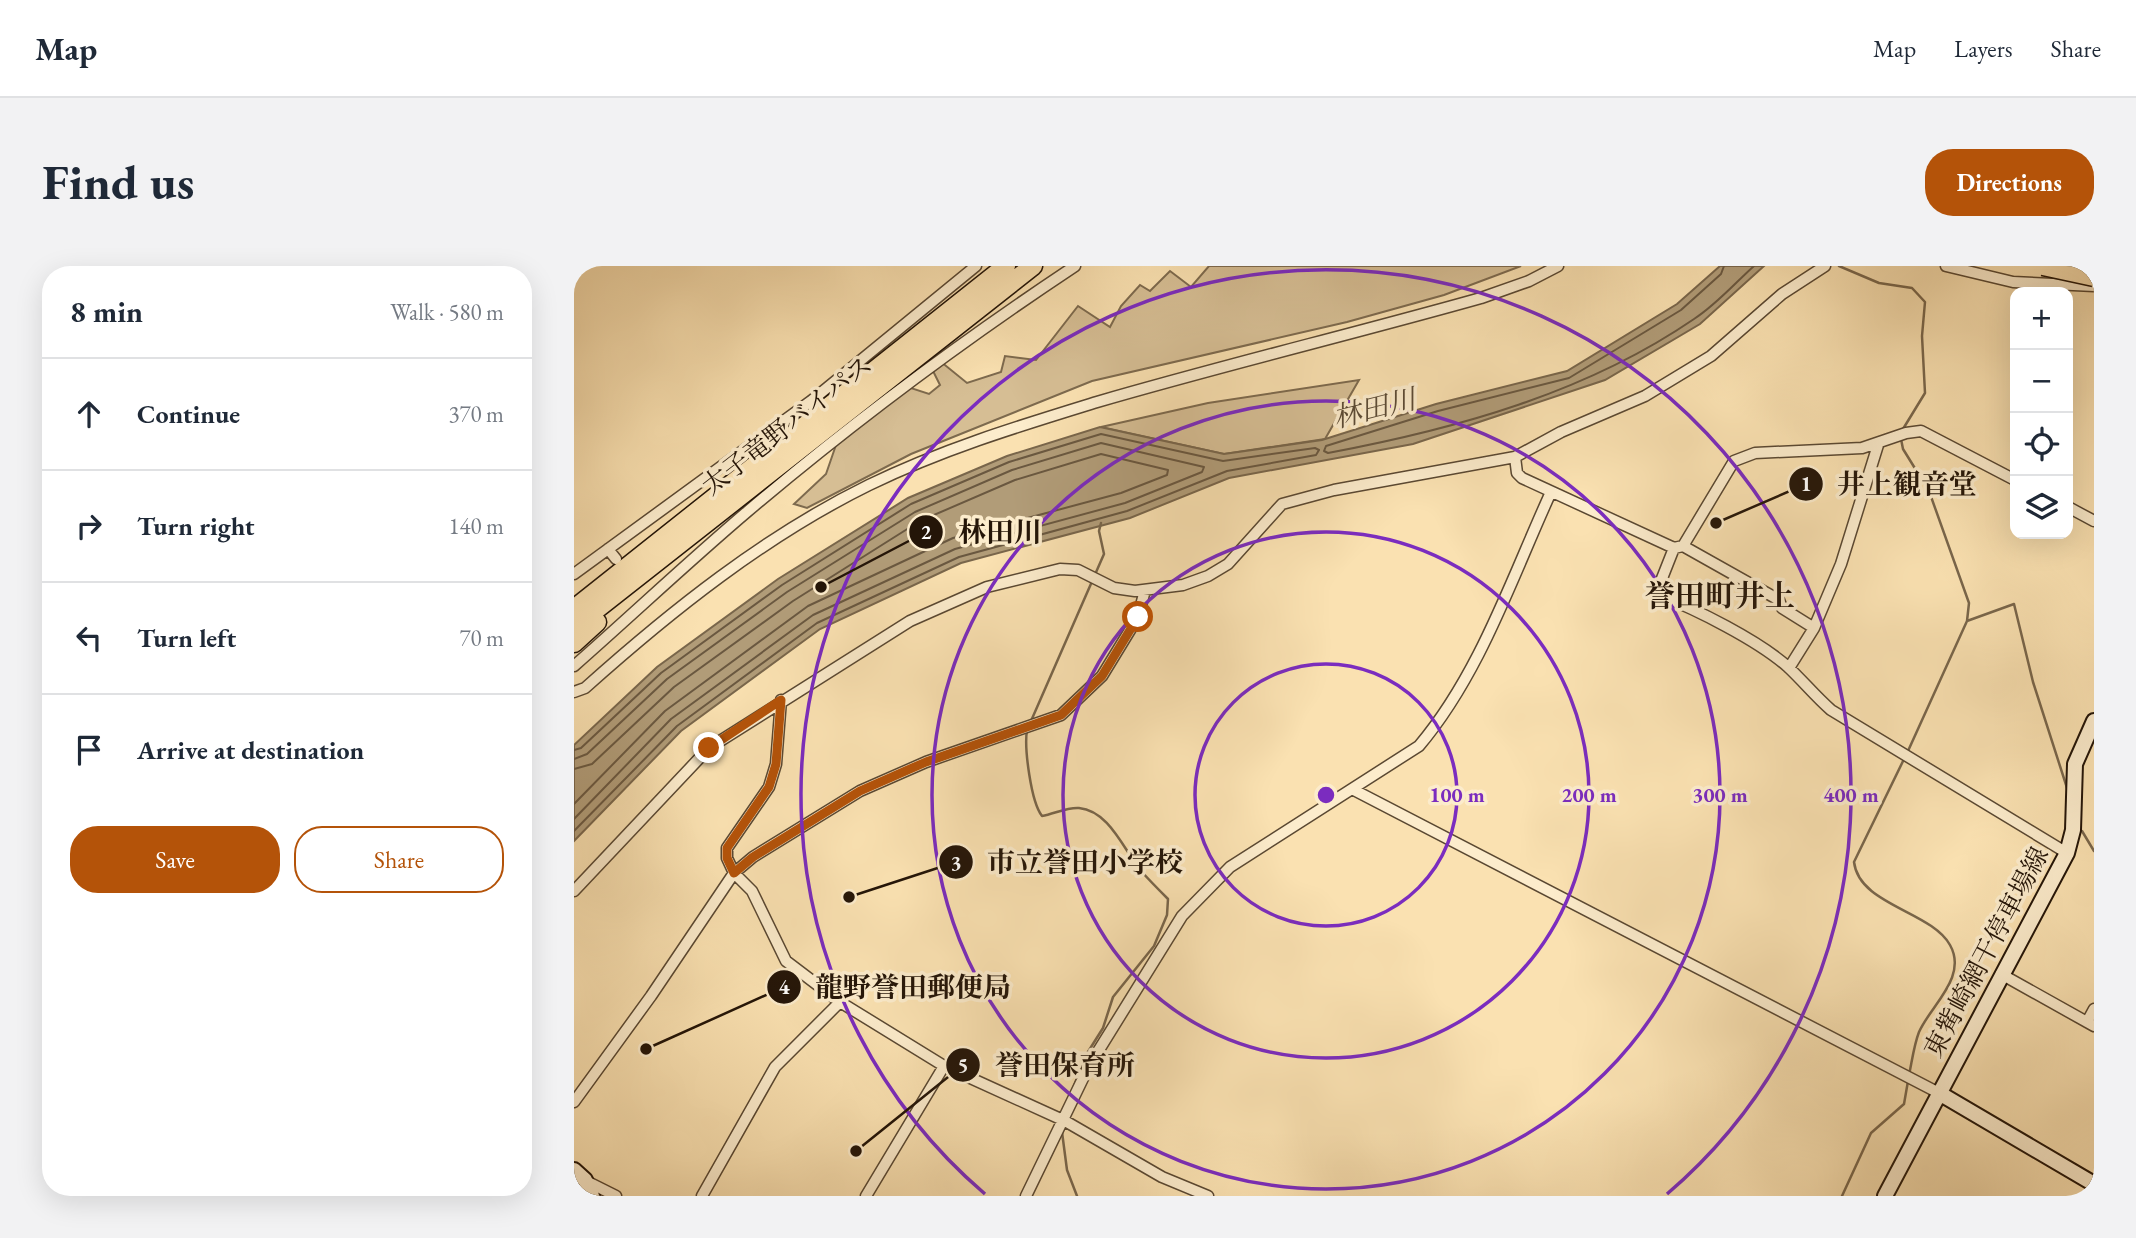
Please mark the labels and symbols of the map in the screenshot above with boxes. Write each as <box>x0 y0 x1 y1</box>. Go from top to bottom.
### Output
street label: 太子竜野バイパス <box>695 348 879 502</box>
water label: 林田川 <box>1329 380 1422 436</box>
callout: 井上観音堂 <box>1788 459 1991 508</box>
text: 井上観音堂 <box>1837 466 1977 502</box>
text: 1 <box>1800 470 1812 497</box>
callout: 林田川 <box>909 508 1056 557</box>
text: 林田川 <box>958 514 1042 550</box>
text: 2 <box>920 518 932 545</box>
district label: 誉田町井上 <box>1645 576 1795 615</box>
route start <box>1122 601 1153 632</box>
route end <box>693 732 724 763</box>
text: 100 m <box>1429 781 1485 808</box>
text: 200 m <box>1561 781 1617 808</box>
text: 300 m <box>1692 781 1748 808</box>
text: 400 m <box>1823 781 1879 808</box>
centre of rings <box>1314 783 1338 807</box>
callout: 市立誉田小学校 <box>938 838 1197 887</box>
street label: 東觜崎網干停車場線 <box>1916 841 2056 1063</box>
text: 市立誉田小学校 <box>987 844 1183 880</box>
text: 3 <box>950 849 962 876</box>
callout: 龍野誉田郵便局 <box>766 963 1025 1012</box>
text: 龍野誉田郵便局 <box>815 969 1011 1005</box>
text: 4 <box>778 973 790 1000</box>
callout: 誉田保育所 <box>946 1040 1149 1089</box>
text: 誉田保育所 <box>995 1047 1135 1083</box>
text: 5 <box>957 1051 969 1078</box>

